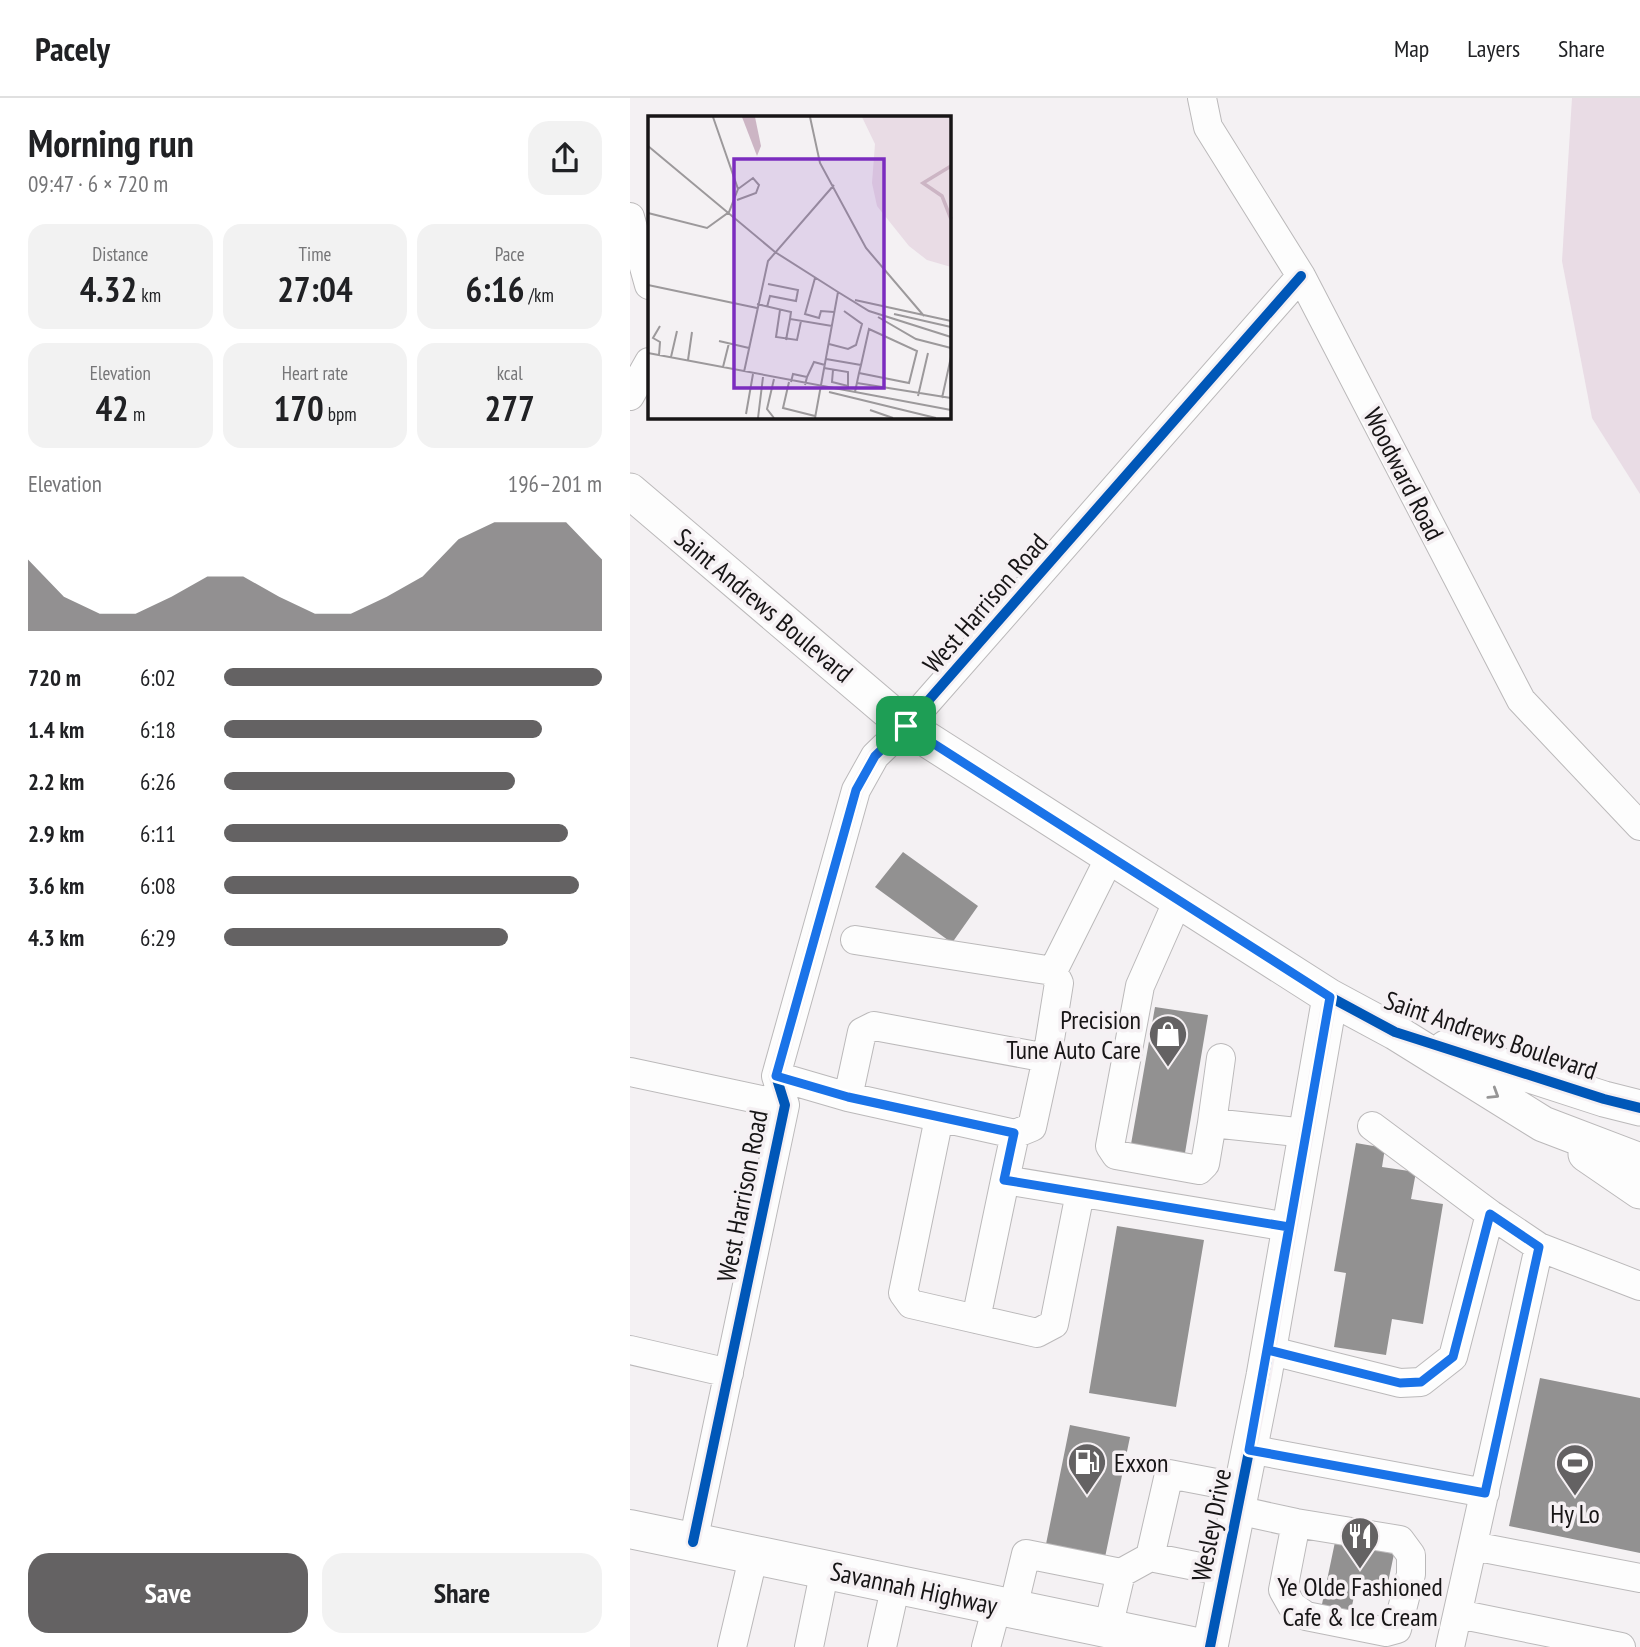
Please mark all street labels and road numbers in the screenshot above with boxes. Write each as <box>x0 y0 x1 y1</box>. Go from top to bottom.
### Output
street label: Woodward Road <box>1357 402 1451 546</box>
street label: Saint Andrews Boulevard <box>668 521 860 689</box>
street label: West Harrison Road <box>915 526 1055 680</box>
street label: Saint Andrews Boulevard <box>1380 983 1602 1087</box>
street label: West Harrison Road <box>709 1107 775 1285</box>
street label: Wesley Drive <box>1184 1466 1238 1584</box>
street label: Savannah Highway <box>827 1554 1001 1622</box>

